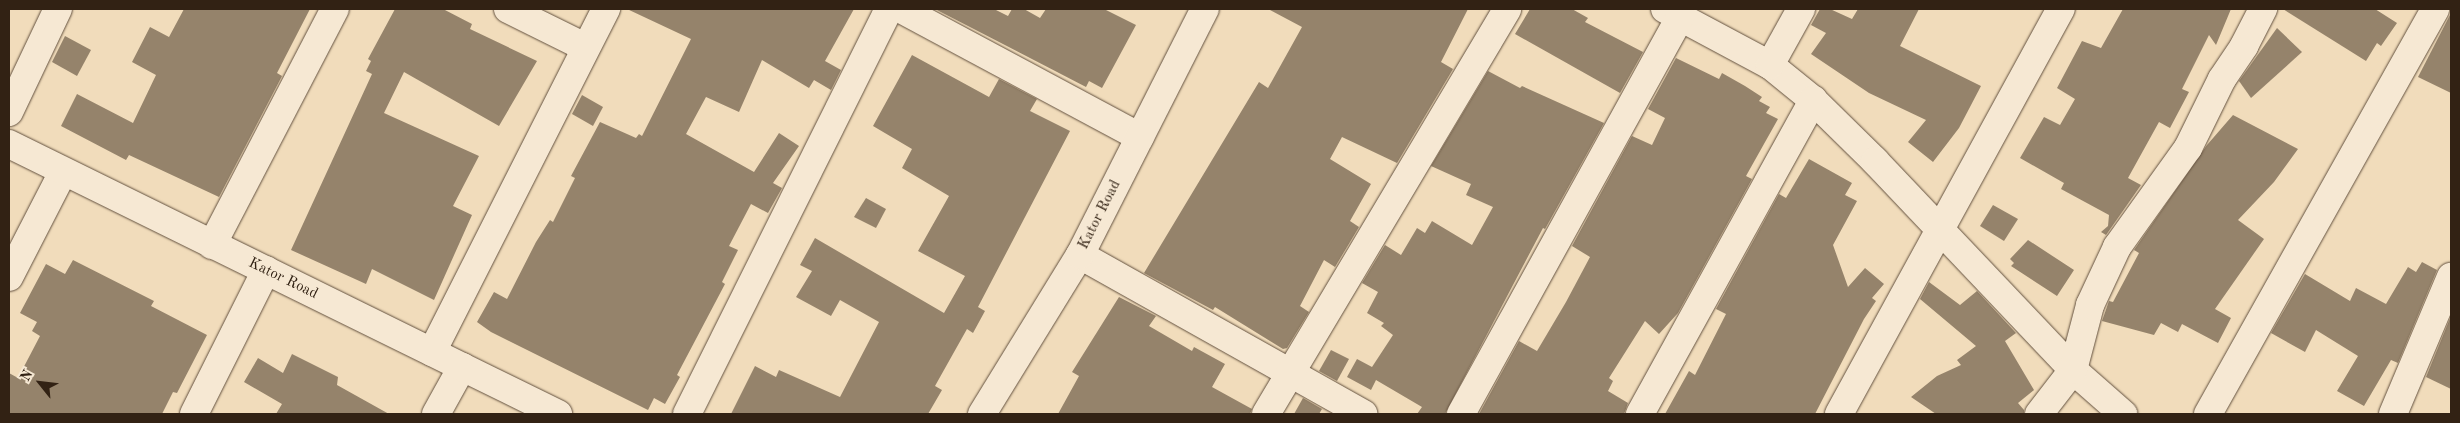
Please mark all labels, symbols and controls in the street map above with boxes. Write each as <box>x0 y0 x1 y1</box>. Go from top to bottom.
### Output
street label: Kator Road <box>1075 177 1125 253</box>
street label: Kator Road <box>245 254 321 304</box>
north arrow <box>15 358 65 408</box>
text: N <box>18 368 36 384</box>

